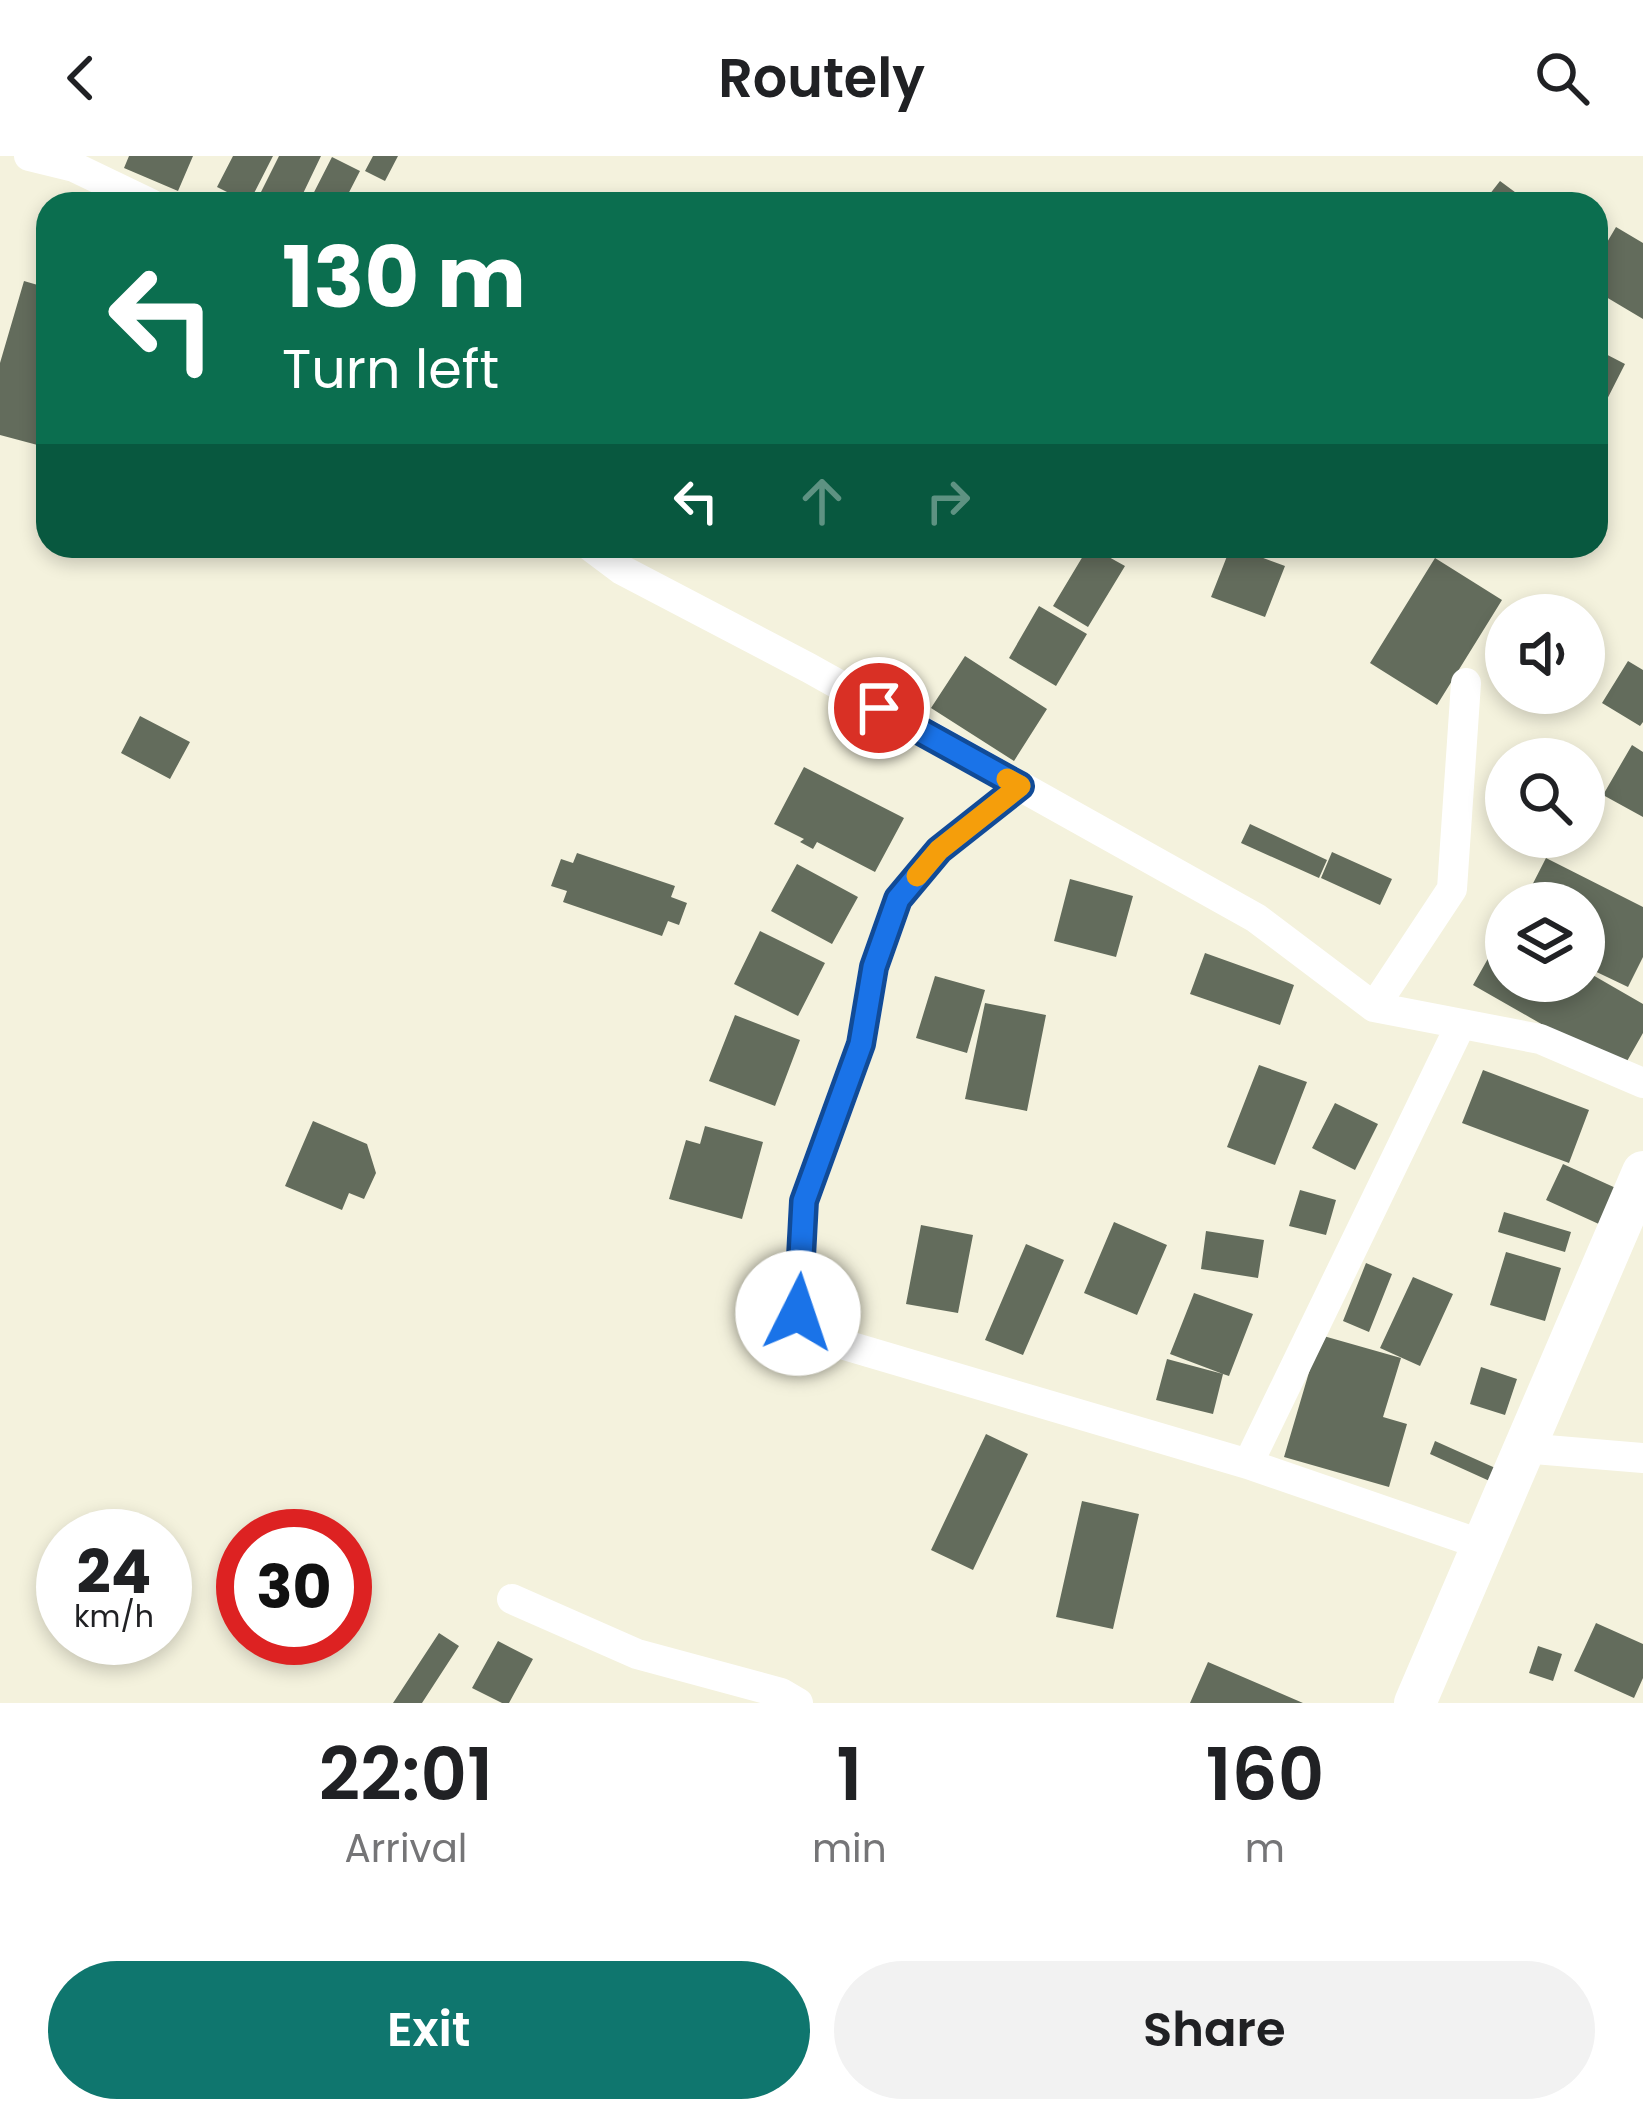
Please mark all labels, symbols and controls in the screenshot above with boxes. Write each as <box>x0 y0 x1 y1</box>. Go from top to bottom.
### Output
text: Routely <box>718 40 925 116</box>
icon: back <box>48 45 114 111</box>
icon: search <box>1529 45 1595 111</box>
text: 130 m <box>282 219 526 336</box>
icon: left <box>84 240 240 396</box>
text: Turn left <box>282 331 499 407</box>
icon: left <box>663 468 729 534</box>
icon: ahead <box>789 468 855 534</box>
icon: right <box>915 468 981 534</box>
map controls <box>1485 594 1605 1002</box>
button: sound <box>1485 594 1605 714</box>
pin <box>828 657 930 759</box>
icon: arrive <box>846 675 912 741</box>
button: search <box>1485 738 1605 858</box>
button: layers <box>1485 882 1605 1002</box>
position arrow <box>735 1250 861 1376</box>
speed limit sign: 30 <box>216 1509 372 1665</box>
text: 24 <box>77 1530 151 1614</box>
text: km/h <box>74 1595 154 1638</box>
text: 22:01 <box>319 1724 493 1825</box>
text: 1 <box>836 1724 862 1825</box>
text: 160 <box>1205 1724 1324 1825</box>
text: Arrival <box>345 1821 467 1876</box>
text: min <box>812 1821 887 1876</box>
text: m <box>1245 1821 1285 1876</box>
button: Exit <box>48 1961 810 2099</box>
button: Share <box>834 1961 1595 2099</box>

